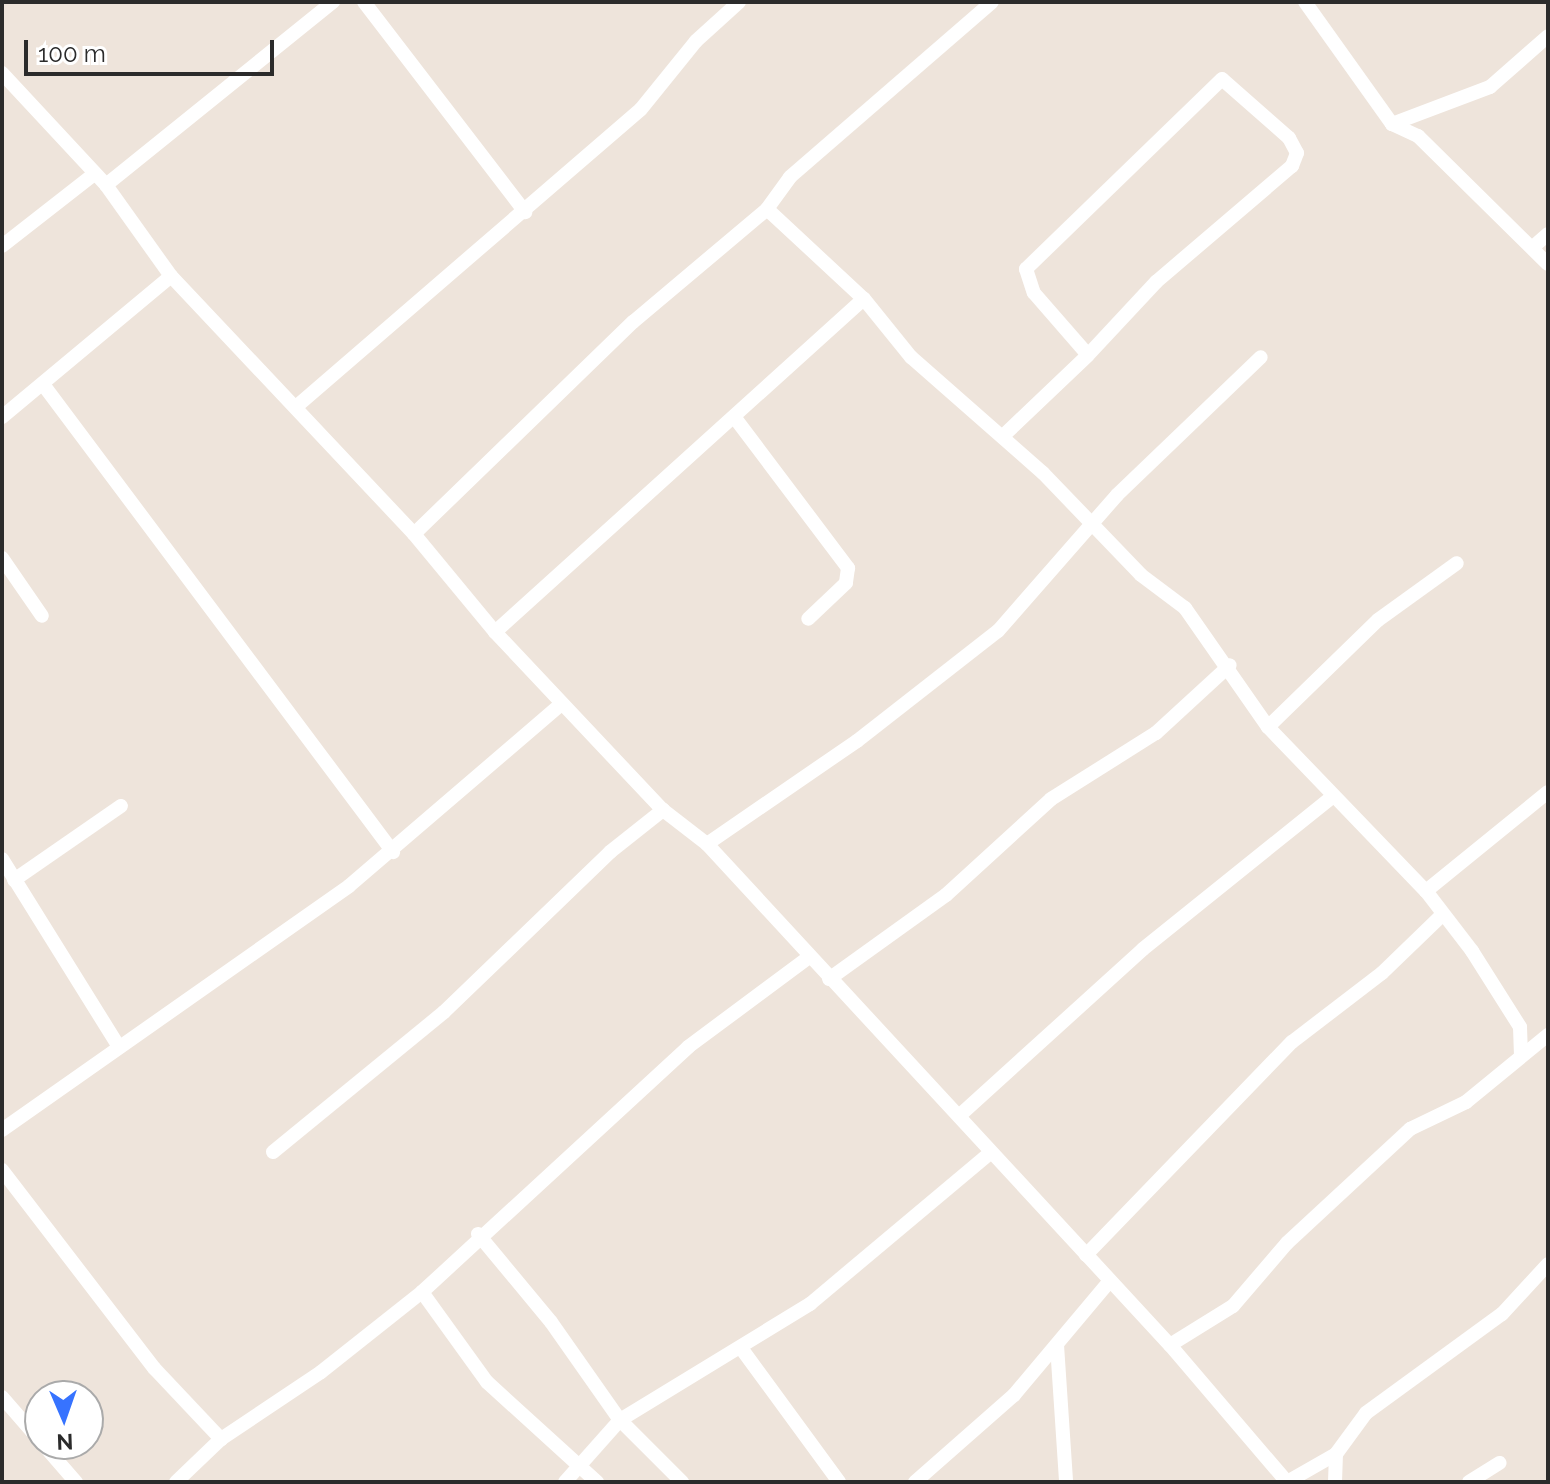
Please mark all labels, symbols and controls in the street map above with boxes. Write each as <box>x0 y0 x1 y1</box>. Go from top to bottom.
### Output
scale bar <box>28 24 278 74</box>
text: 100 m <box>38 39 106 68</box>
north arrow <box>24 1380 104 1460</box>
text: N <box>56 1429 74 1455</box>

